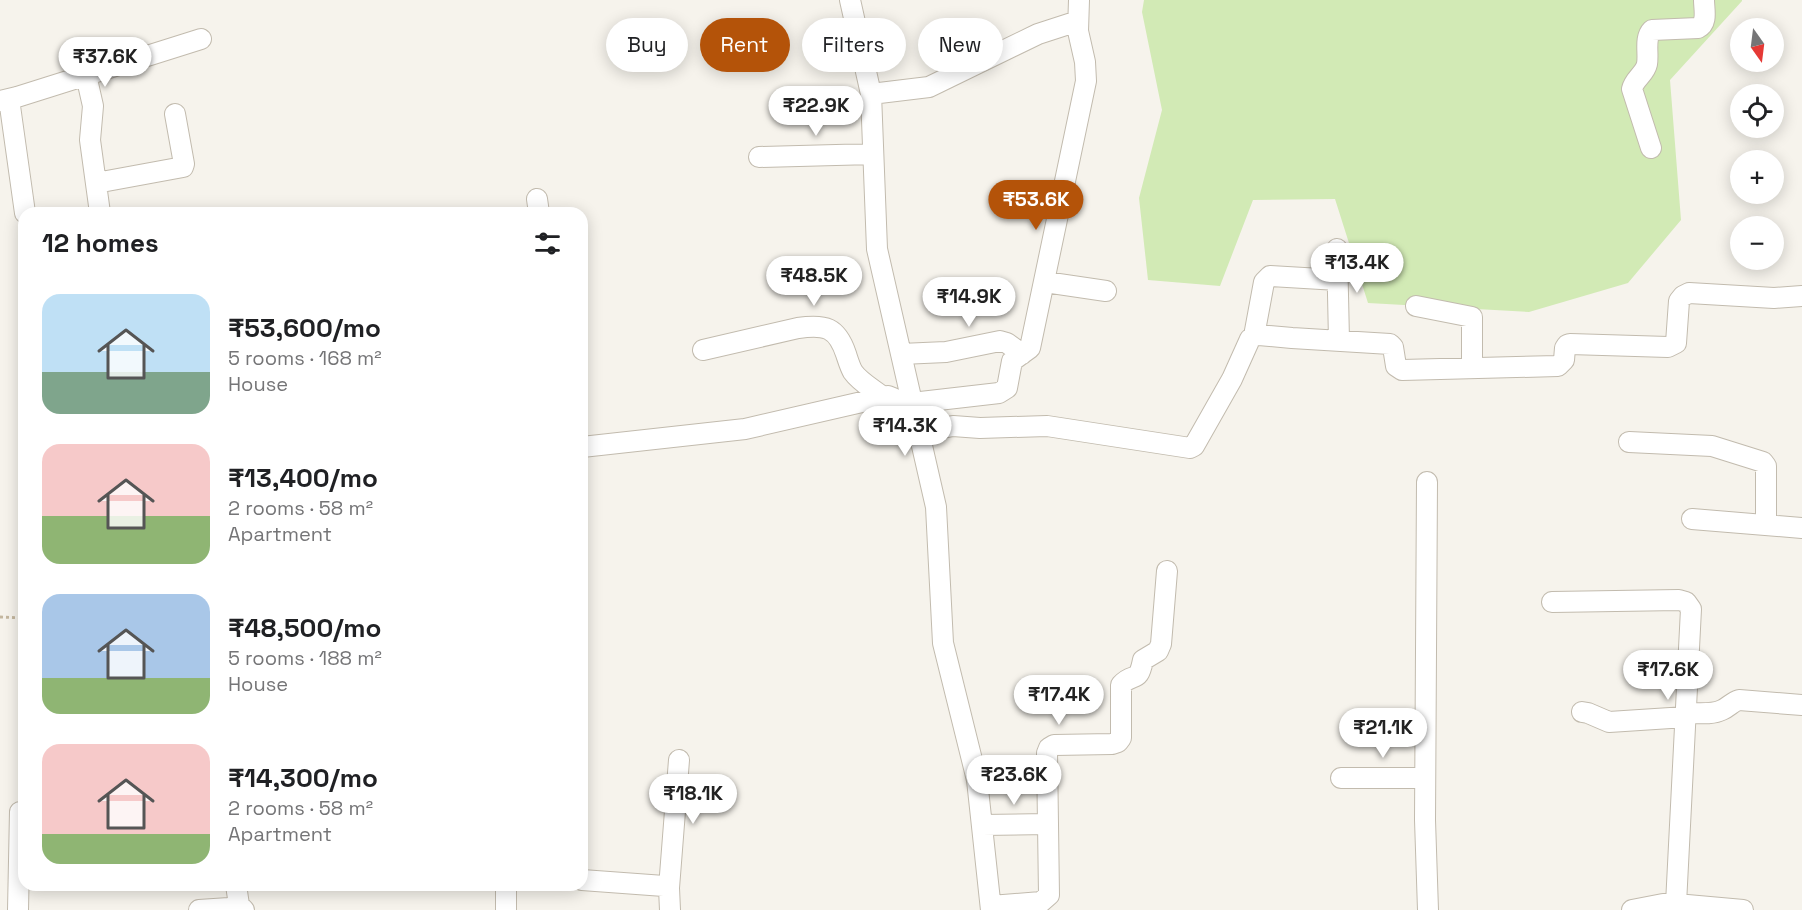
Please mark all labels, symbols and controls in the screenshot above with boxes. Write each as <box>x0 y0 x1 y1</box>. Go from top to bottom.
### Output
chip: Buy <box>606 18 688 72</box>
chip: Rent <box>700 18 790 72</box>
chip: Filters <box>802 18 906 72</box>
chip: New <box>918 18 1003 72</box>
north arrow <box>1730 18 1784 72</box>
map controls <box>1730 18 1784 270</box>
pin: ₹37.6K <box>56 37 154 88</box>
text: ₹37.6K <box>73 43 137 69</box>
button: locate <box>1730 84 1784 138</box>
pin: ₹22.9K <box>767 86 865 137</box>
text: ₹22.9K <box>783 92 850 118</box>
button: + <box>1730 150 1784 204</box>
pin: ₹53.6K <box>987 180 1085 231</box>
text: ₹53.6K <box>1002 186 1070 212</box>
button: − <box>1730 216 1784 270</box>
text: 12 homes <box>42 226 159 260</box>
icon: filters <box>531 227 564 260</box>
pin: ₹13.4K <box>1308 243 1406 294</box>
text: ₹13.4K <box>1325 249 1389 275</box>
pin: ₹48.5K <box>765 256 863 307</box>
text: ₹48.5K <box>780 262 848 288</box>
pin: ₹14.9K <box>920 277 1018 328</box>
text: ₹14.9K <box>937 283 1002 309</box>
text: ₹53,600/mo <box>228 311 381 345</box>
icon: home <box>90 318 162 390</box>
text: 5 rooms · 168 m² <box>228 345 382 371</box>
text: House <box>228 371 288 397</box>
pin: ₹14.3K <box>856 406 954 457</box>
text: ₹14.3K <box>873 412 937 438</box>
text: ₹13,400/mo <box>228 461 378 495</box>
icon: home <box>90 468 162 540</box>
text: 2 rooms · 58 m² <box>228 495 373 521</box>
text: Apartment <box>228 521 332 547</box>
text: ₹48,500/mo <box>228 611 381 645</box>
icon: home <box>90 618 162 690</box>
text: 5 rooms · 188 m² <box>228 645 382 671</box>
pin: ₹17.6K <box>1619 650 1717 701</box>
text: ₹17.6K <box>1637 656 1699 682</box>
text: House <box>228 671 288 697</box>
pin: ₹17.4K <box>1010 675 1108 726</box>
text: ₹17.4K <box>1028 681 1090 707</box>
pin: ₹21.1K <box>1334 708 1432 759</box>
text: ₹21.1K <box>1353 714 1413 740</box>
pin: ₹23.6K <box>965 755 1063 806</box>
text: ₹14,300/mo <box>228 761 378 795</box>
text: ₹23.6K <box>980 761 1048 787</box>
icon: home <box>90 768 162 840</box>
pin: ₹18.1K <box>644 774 742 825</box>
text: ₹18.1K <box>663 780 723 806</box>
text: 2 rooms · 58 m² <box>228 795 373 821</box>
text: Apartment <box>228 821 332 847</box>

